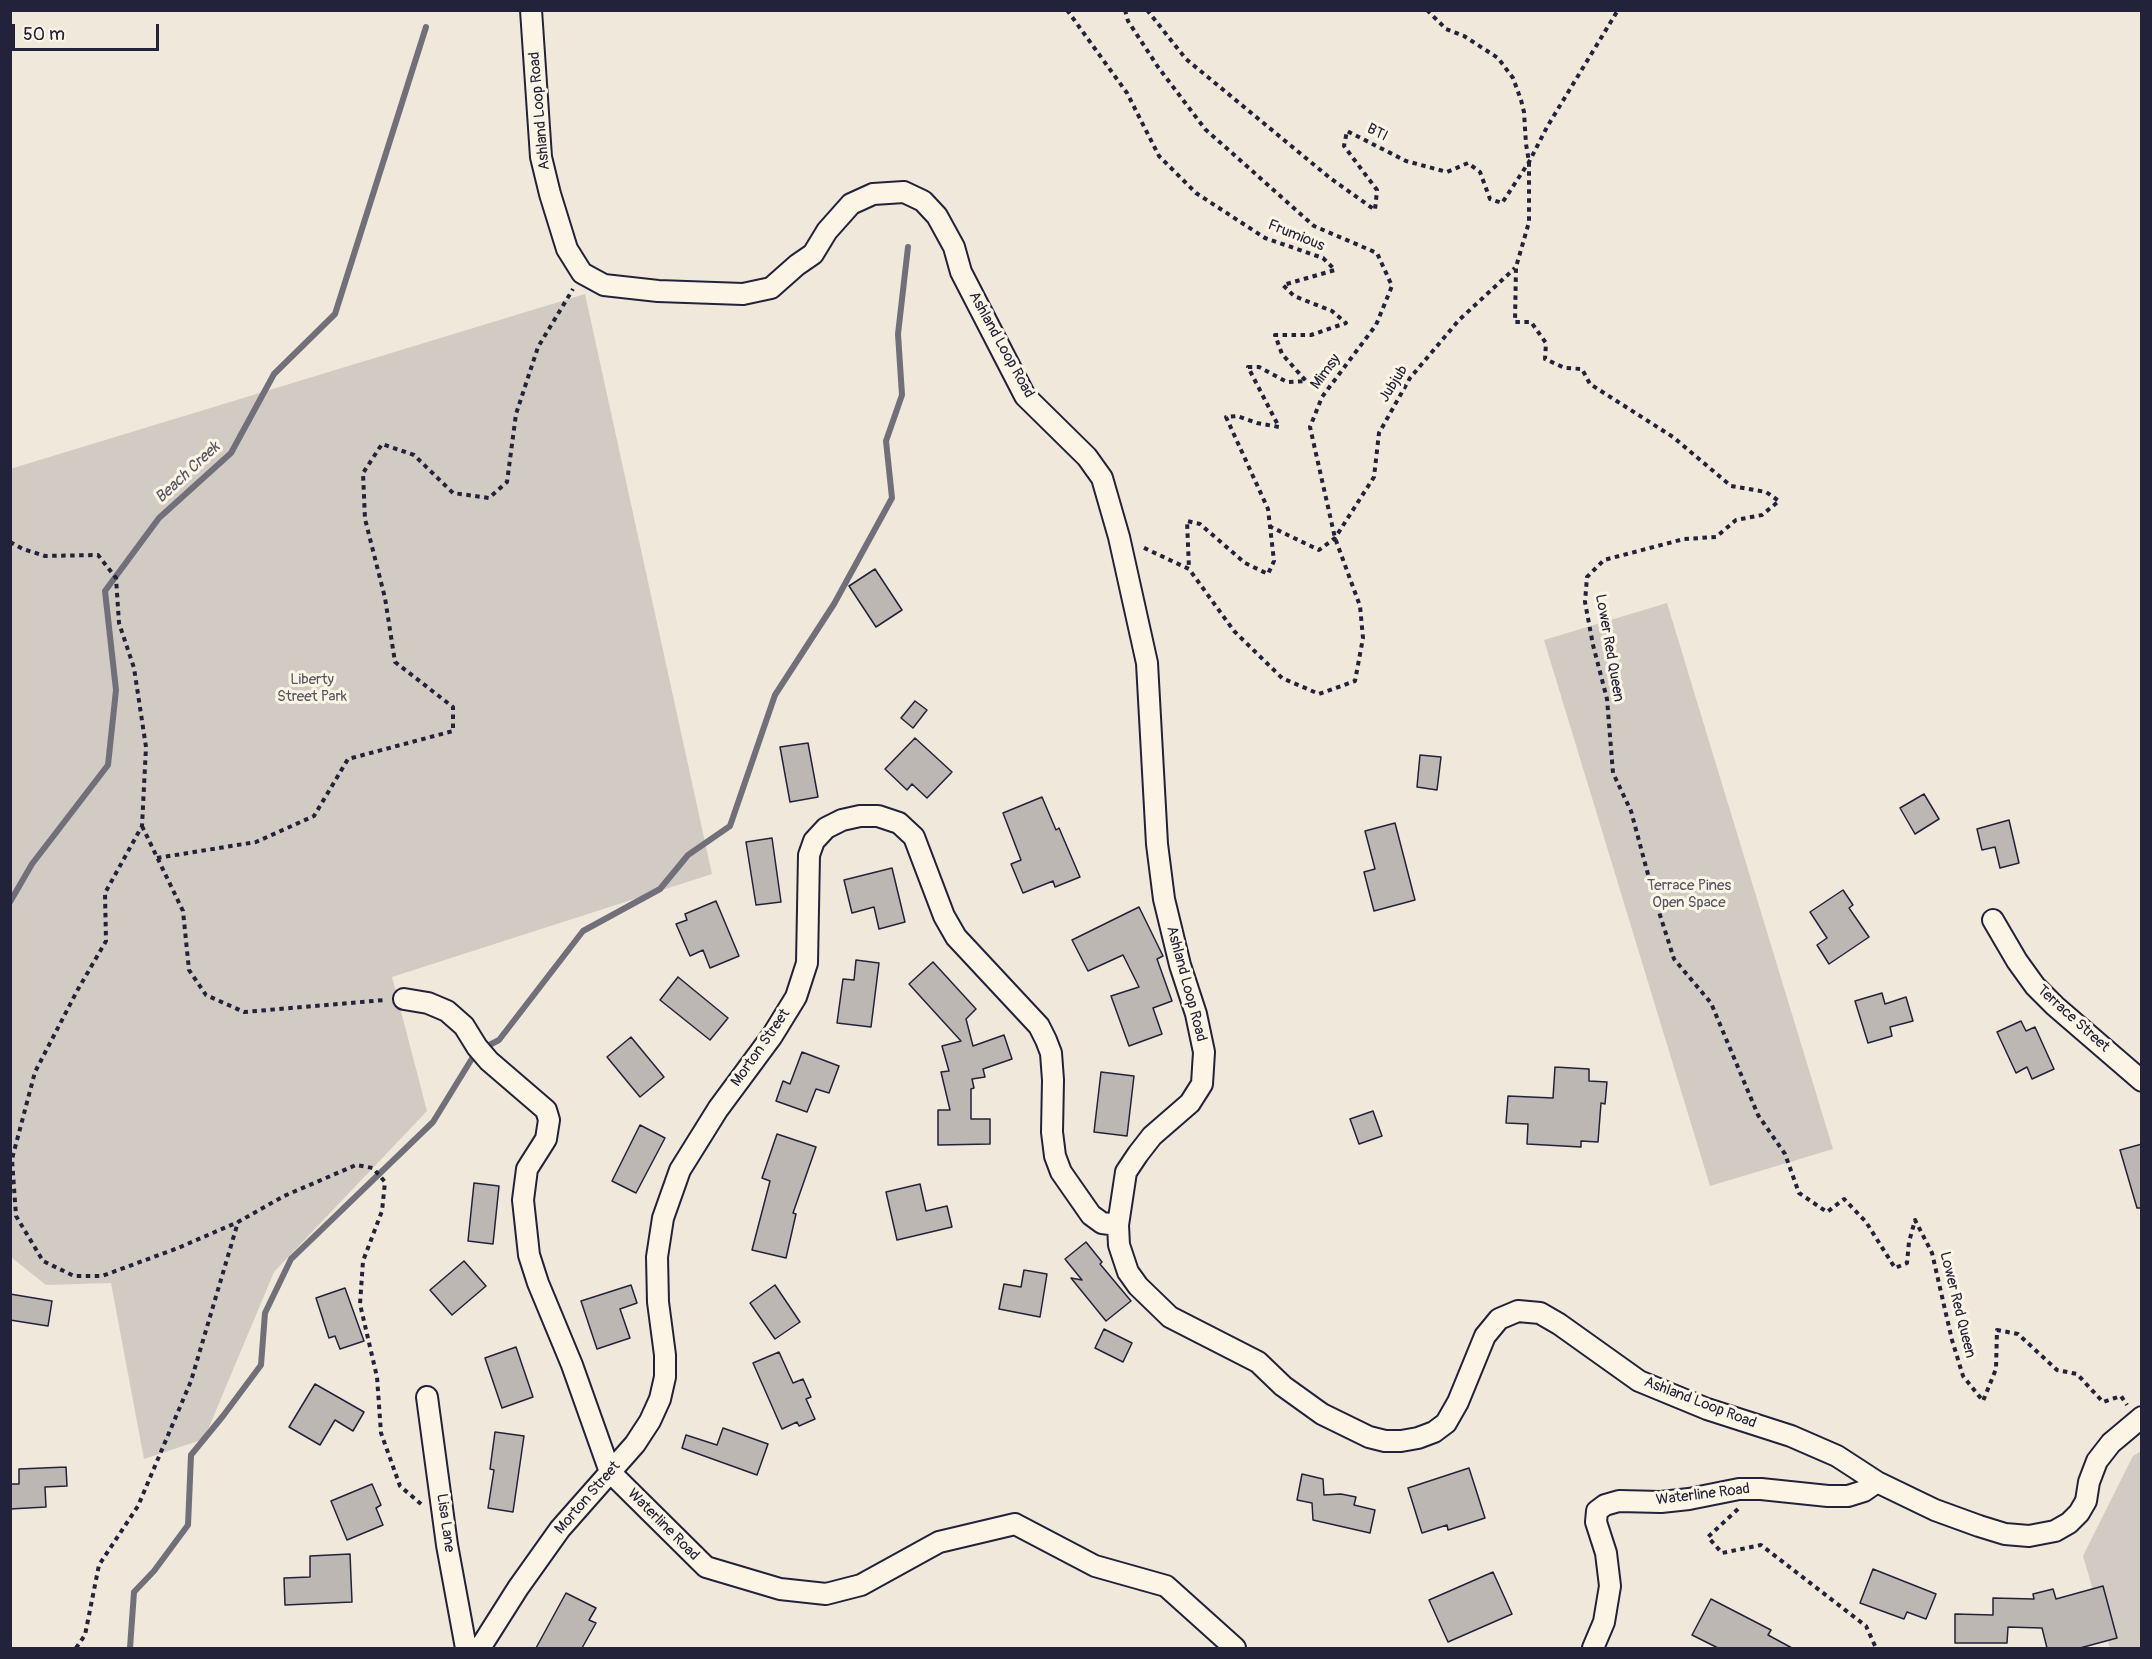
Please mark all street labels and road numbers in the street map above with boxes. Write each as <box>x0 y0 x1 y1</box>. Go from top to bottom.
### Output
street label: Ashland Loop Road <box>526 51 554 171</box>
street label: BTI <box>1364 120 1390 146</box>
street label: Frumious <box>1265 216 1327 256</box>
street label: Ashland Loop Road <box>964 289 1038 401</box>
street label: Mimsy <box>1307 351 1345 393</box>
street label: Jubjub <box>1376 362 1412 406</box>
street label: Lower Red Queen <box>1591 593 1627 703</box>
street label: Ashland Loop Road <box>1162 924 1210 1044</box>
street label: Terrace Street <box>2033 982 2113 1056</box>
street label: Morton Street <box>728 1006 794 1090</box>
street label: Lower Red Queen <box>1935 1250 1979 1360</box>
street label: Ashland Loop Road <box>1641 1373 1759 1433</box>
street label: Morton Street <box>551 1458 625 1538</box>
street label: Waterline Road <box>1655 1480 1751 1510</box>
street label: Waterline Road <box>623 1485 703 1565</box>
street label: Lisa Lane <box>432 1493 458 1553</box>

